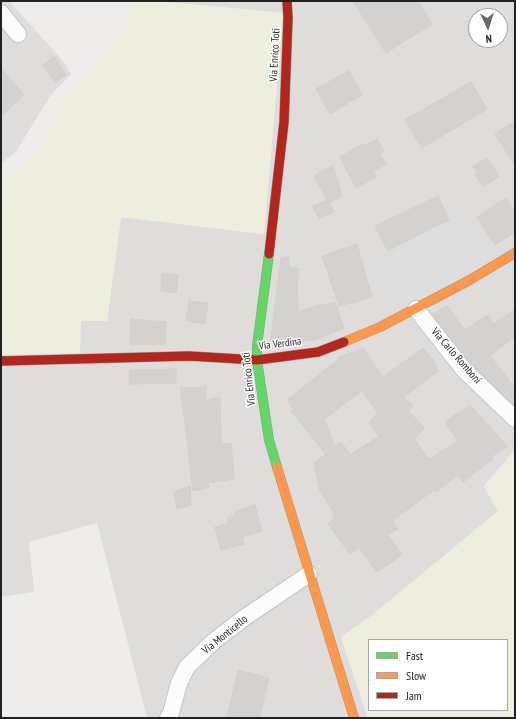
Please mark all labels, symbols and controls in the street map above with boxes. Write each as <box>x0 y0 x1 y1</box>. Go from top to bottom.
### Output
north arrow <box>468 8 508 48</box>
street label: Via Enrico Toti <box>267 28 283 82</box>
text: N <box>485 32 492 46</box>
street label: Via Carlo Romboni <box>428 325 484 387</box>
street label: Via Verdina <box>258 335 302 353</box>
street label: Via Enrico Toti <box>240 351 258 407</box>
street label: Via Monticello <box>200 613 250 657</box>
legend <box>368 639 508 711</box>
text: Fast <box>406 648 423 663</box>
text: Slow <box>406 668 426 683</box>
text: Jam <box>406 688 422 703</box>

